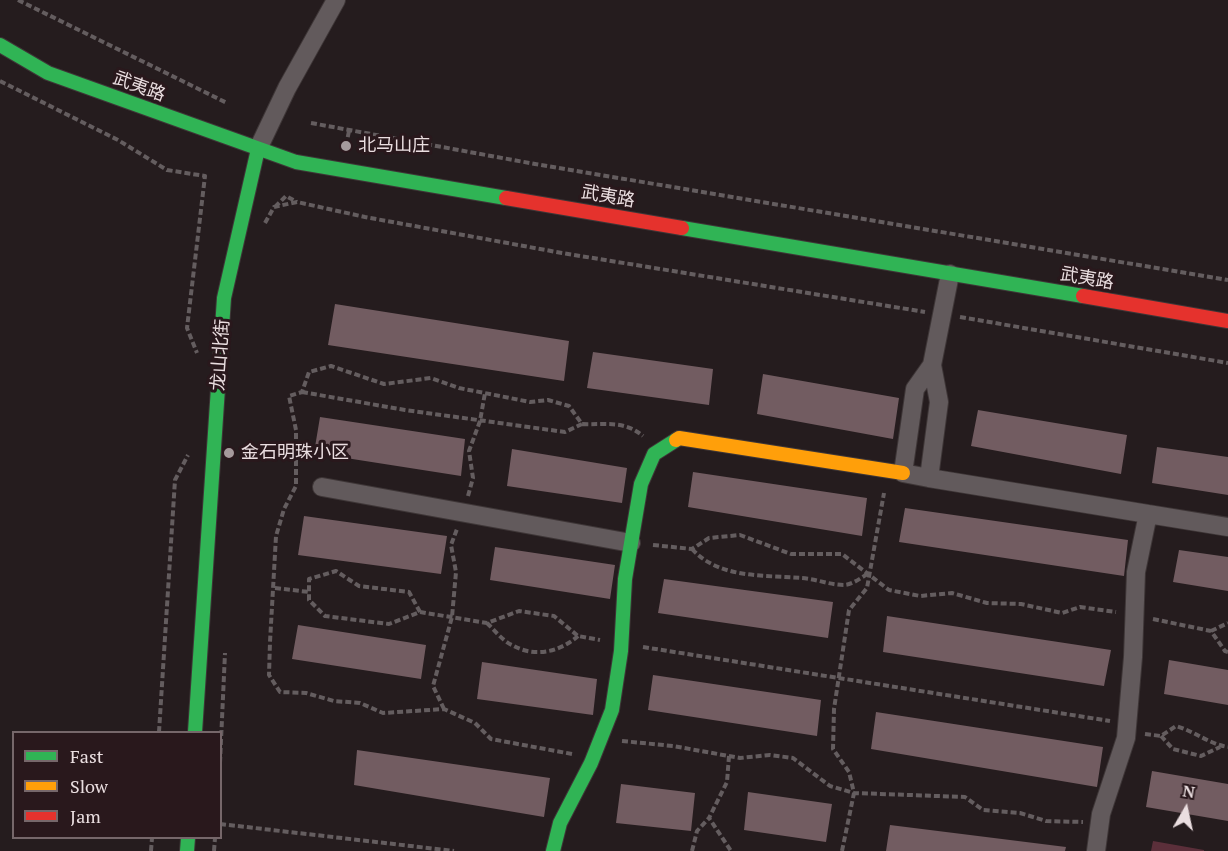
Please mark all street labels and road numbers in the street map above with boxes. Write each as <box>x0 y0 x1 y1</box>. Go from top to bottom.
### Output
street label: 武夷路 <box>110 68 168 106</box>
street label: 武夷路 <box>580 182 636 212</box>
street label: 武夷路 <box>1059 264 1115 294</box>
street label: 龙山北街 <box>208 318 234 392</box>

